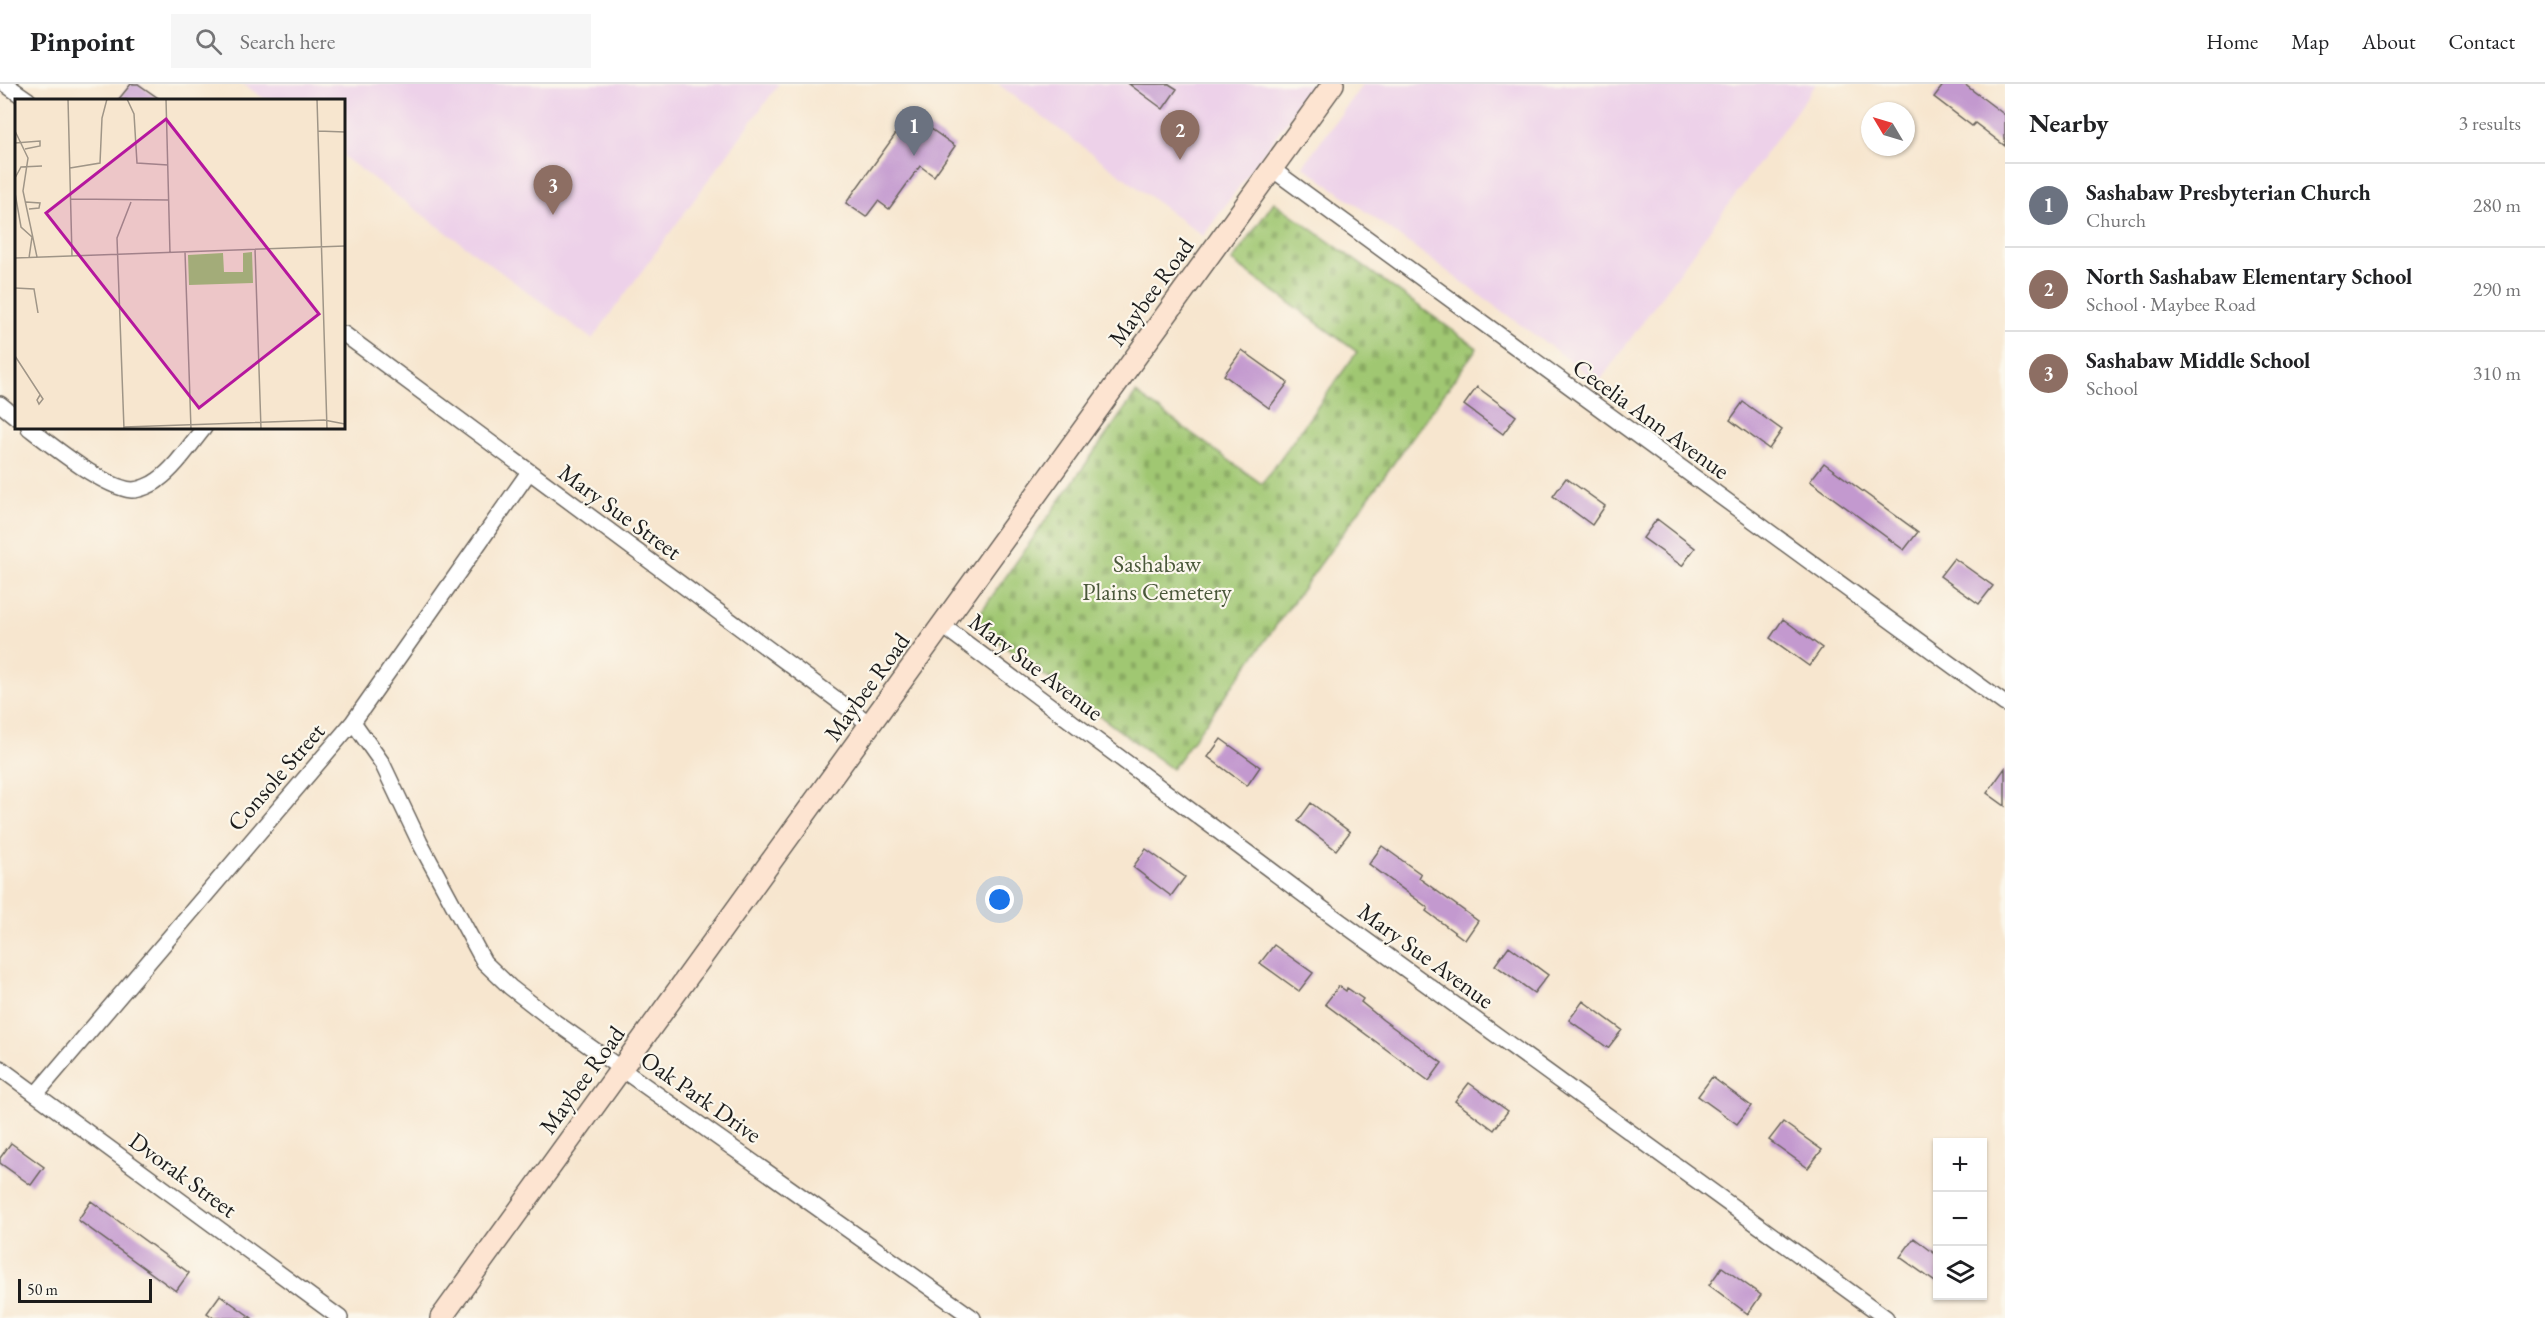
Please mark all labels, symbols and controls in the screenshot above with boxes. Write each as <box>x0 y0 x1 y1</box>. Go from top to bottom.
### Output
search box <box>171 14 591 68</box>
text: Pinpoint <box>30 23 135 59</box>
icon: search <box>192 25 225 58</box>
text: Search here <box>240 27 335 56</box>
text: Home <box>2206 28 2258 55</box>
text: Map <box>2291 28 2329 55</box>
text: About <box>2362 28 2415 55</box>
text: Contact <box>2448 28 2515 55</box>
inset map <box>15 99 345 429</box>
north arrow <box>1861 102 1915 156</box>
pin: 1 <box>894 106 934 156</box>
text: Nearby <box>2029 106 2109 140</box>
pin: 2 <box>1160 110 1200 160</box>
text: 3 results <box>2458 110 2521 136</box>
pin: 3 <box>534 166 572 215</box>
text: Sashabaw Presbyterian Church <box>2086 178 2371 207</box>
text: 1 <box>2043 192 2054 218</box>
text: 280 m <box>2473 192 2521 218</box>
text: Church <box>2086 207 2146 233</box>
street label: Maybee Road <box>1101 231 1201 352</box>
text: North Sashabaw Elementary School <box>2086 262 2412 291</box>
text: 2 <box>2043 276 2054 302</box>
text: 290 m <box>2473 276 2521 302</box>
text: School · Maybee Road <box>2086 291 2256 317</box>
text: Sashabaw Middle School <box>2086 346 2310 375</box>
street label: Cecelia Ann Avenue <box>1567 351 1736 486</box>
text: 3 <box>2043 360 2054 386</box>
text: 310 m <box>2473 360 2521 386</box>
text: School <box>2086 375 2138 401</box>
street label: Mary Sue Street <box>553 457 688 567</box>
park label: Sashabaw Plains Cemetery <box>1082 548 1232 607</box>
street label: Mary Sue Avenue <box>963 606 1110 727</box>
street label: Maybee Road <box>817 626 917 747</box>
street label: Console Street <box>220 716 331 837</box>
your location <box>985 885 1014 914</box>
street label: Mary Sue Avenue <box>1352 896 1500 1015</box>
street label: Maybee Road <box>532 1019 632 1140</box>
street label: Oak Park Drive <box>635 1043 768 1150</box>
street label: Dvorak Street <box>123 1125 244 1225</box>
map controls <box>1933 1138 1987 1300</box>
button: + <box>1933 1138 1987 1192</box>
button: − <box>1933 1192 1987 1246</box>
button: layers <box>1933 1246 1987 1300</box>
scale bar <box>18 1276 152 1304</box>
text: 50 m <box>27 1279 58 1300</box>

